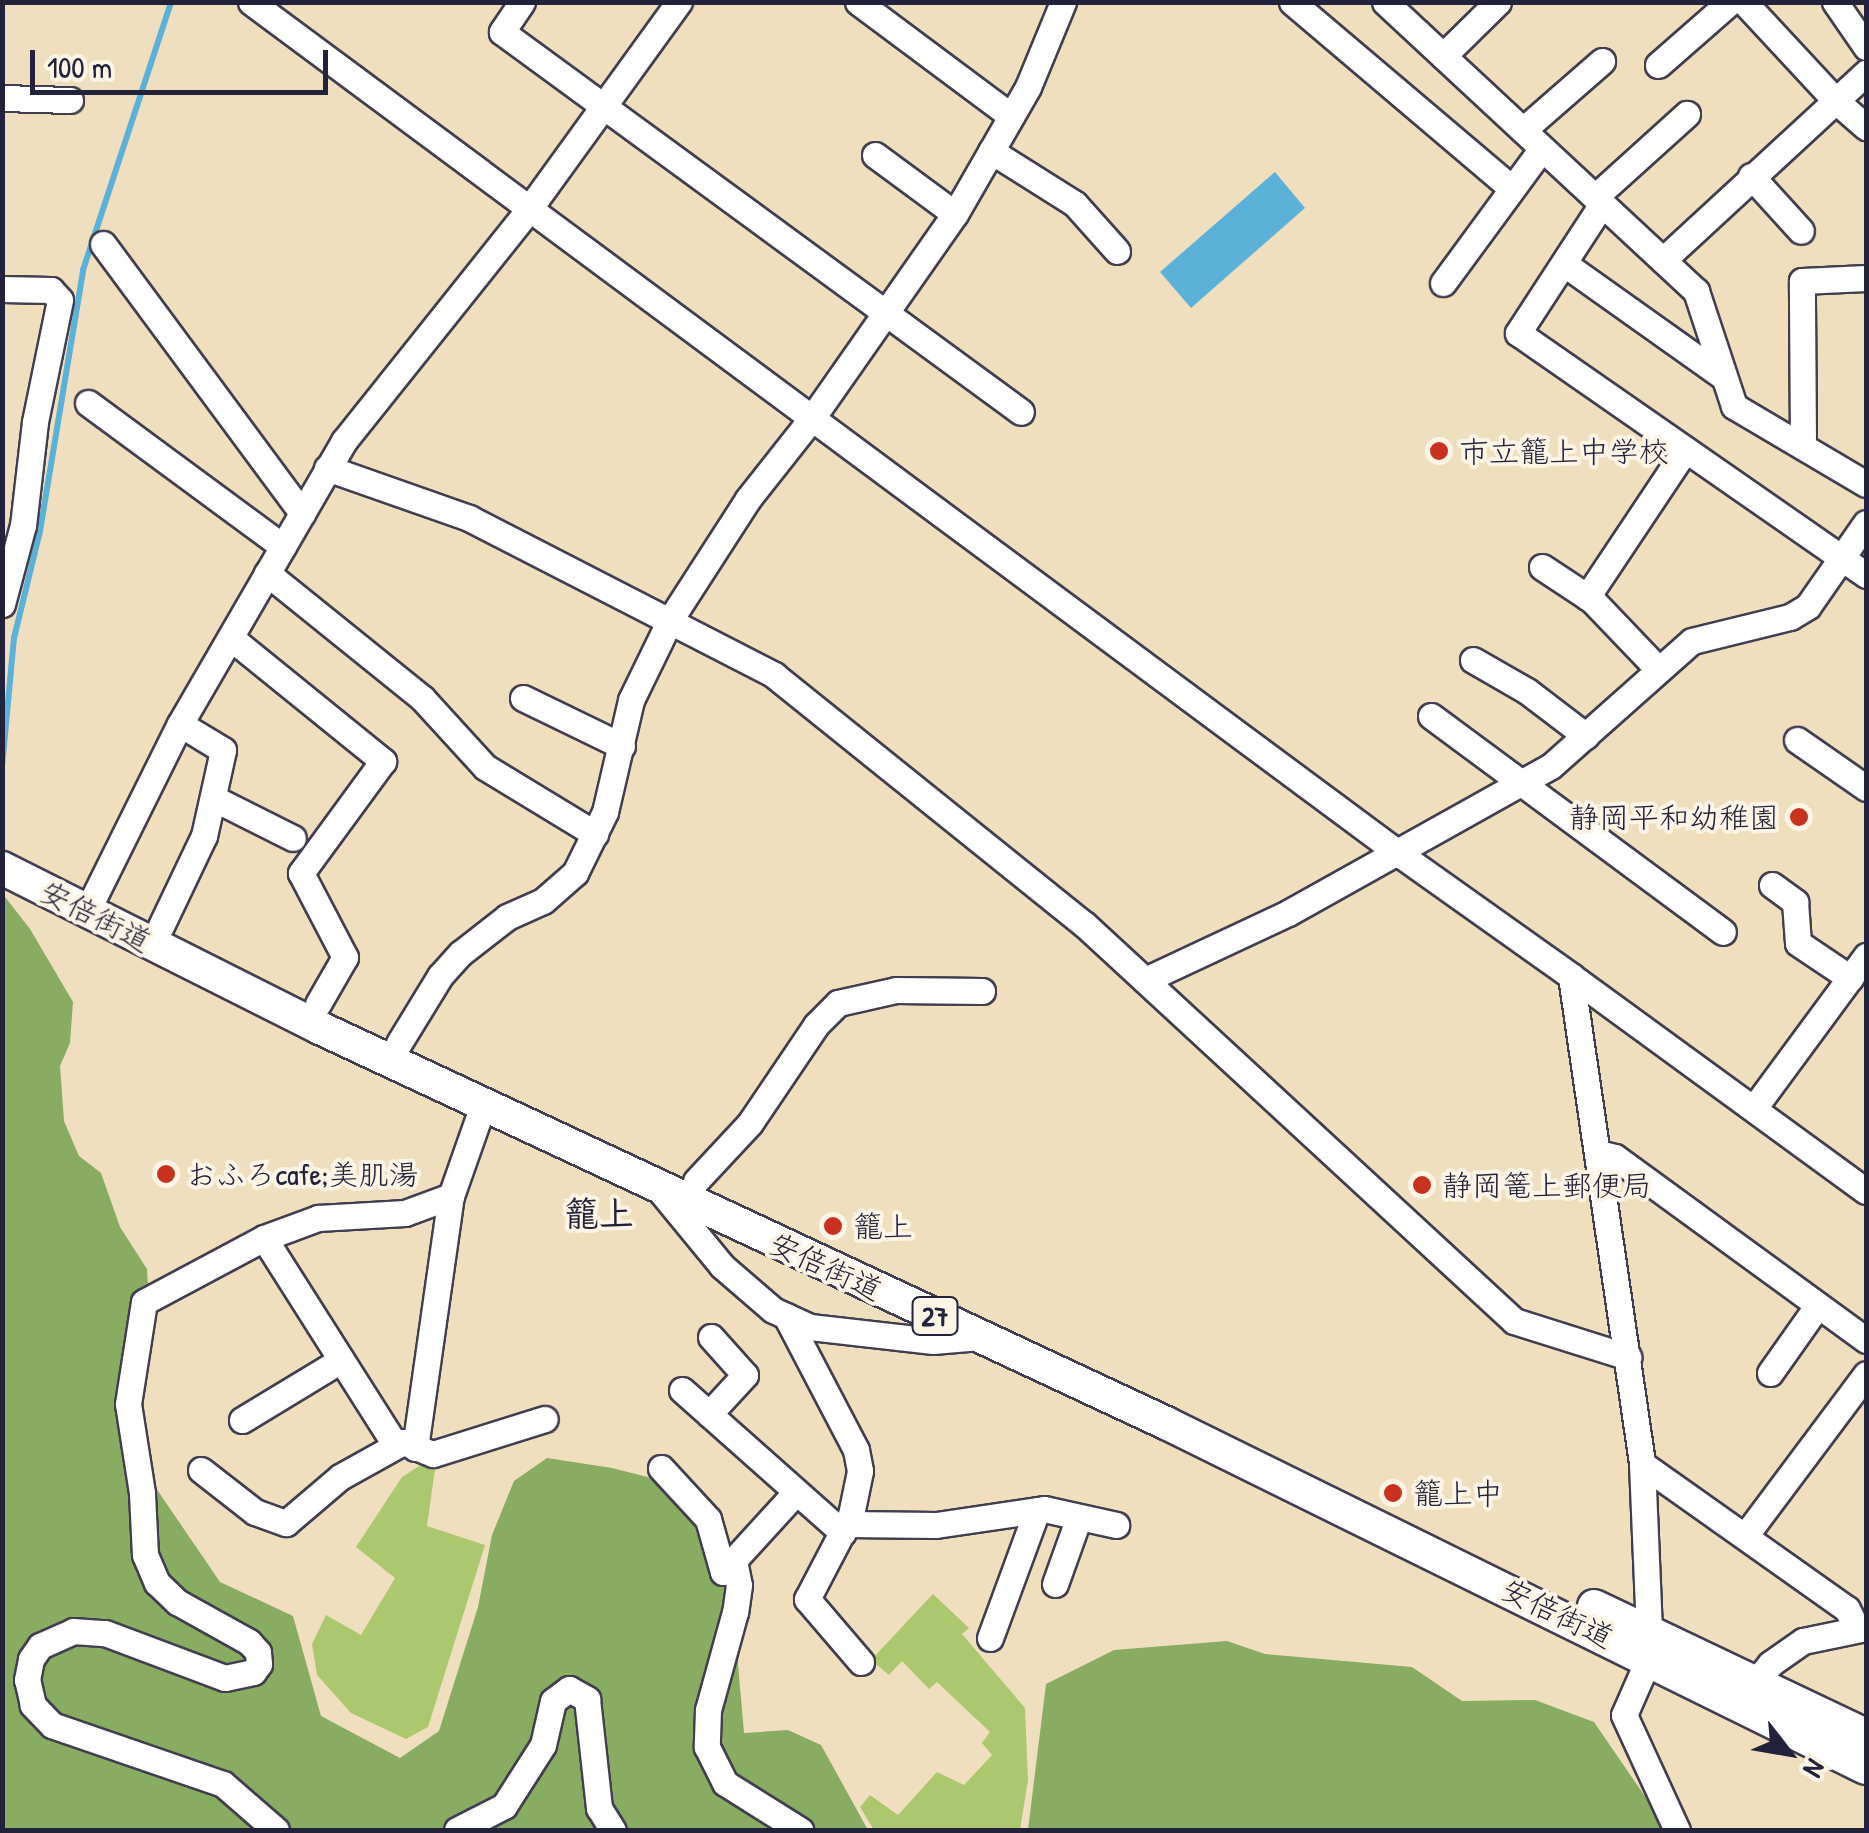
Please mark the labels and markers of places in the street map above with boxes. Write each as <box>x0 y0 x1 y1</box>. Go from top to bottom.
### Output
place label: 市立籠上中学校 <box>1459 433 1669 469</box>
marker: 市立籠上中学校 <box>1428 440 1450 462</box>
place label: 静岡平和幼稚園 <box>1569 799 1779 835</box>
marker: 静岡平和幼稚園 <box>1788 806 1810 828</box>
place label: おふろcafe;美肌湯 <box>186 1156 419 1192</box>
marker: おふろcafe;美肌湯 <box>155 1163 177 1185</box>
place label: 静岡篭上郵便局 <box>1442 1167 1652 1203</box>
marker: 静岡篭上郵便局 <box>1411 1174 1433 1196</box>
place label: 籠上 <box>853 1208 913 1244</box>
marker: 籠上 <box>822 1215 844 1237</box>
place label: 籠上中 <box>1413 1475 1503 1511</box>
marker: 籠上中 <box>1382 1482 1404 1504</box>

